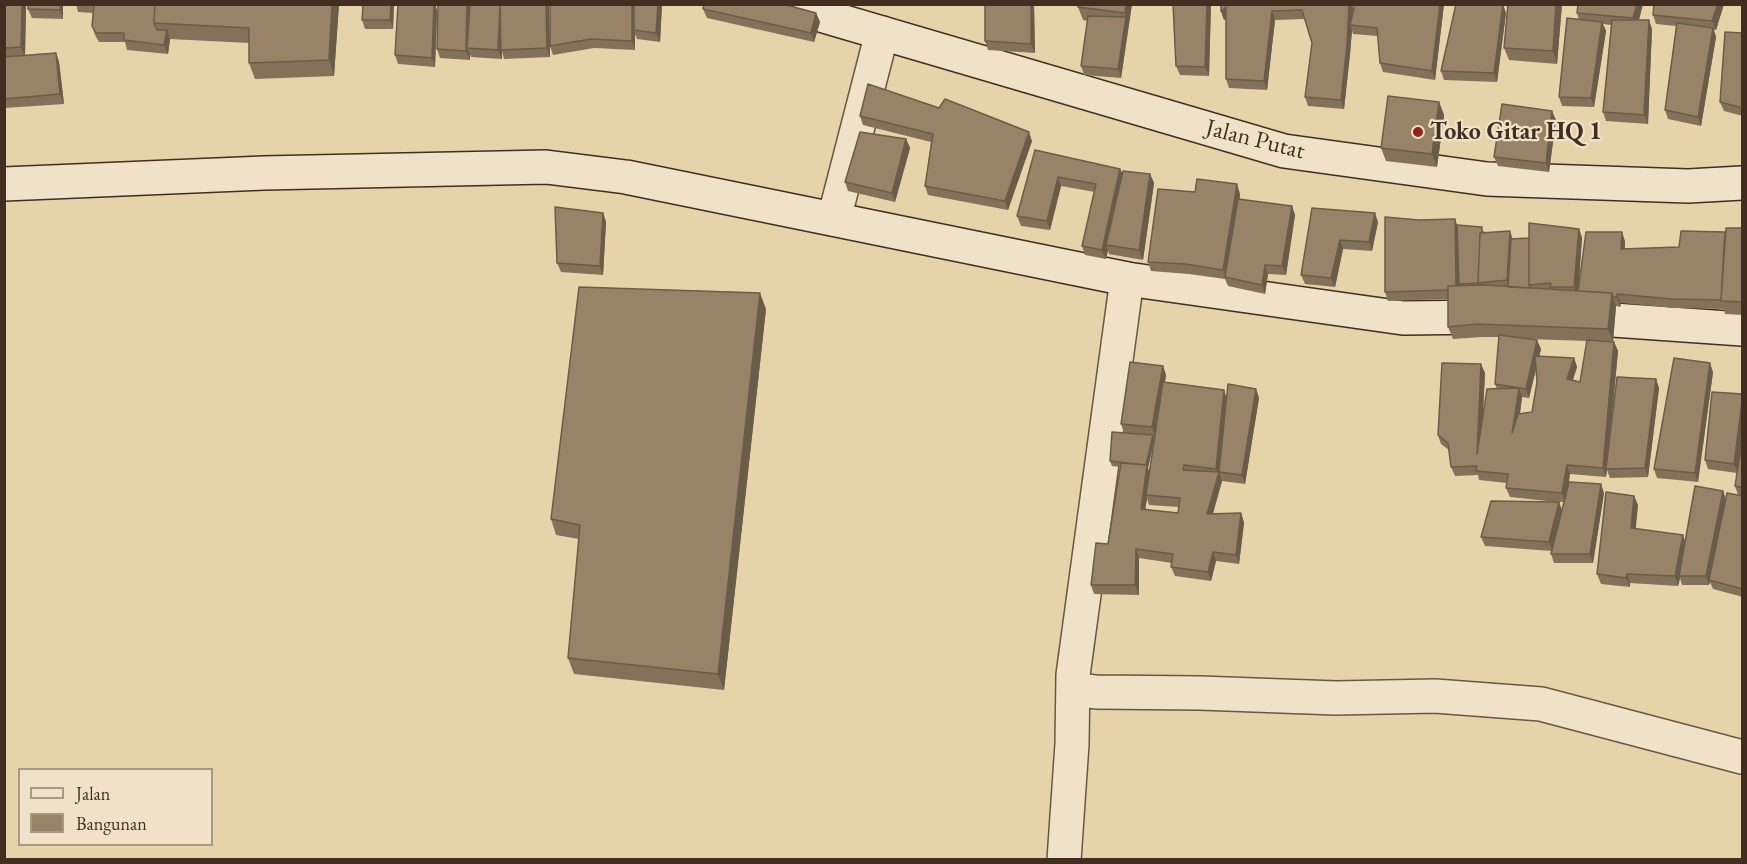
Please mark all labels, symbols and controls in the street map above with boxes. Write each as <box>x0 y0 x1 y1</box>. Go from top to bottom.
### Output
street label: Jalan Putat <box>1202 114 1308 166</box>
place label: Toko Gitar HQ 1 <box>1430 118 1602 146</box>
marker: Toko Gitar HQ 1 <box>1411 125 1425 139</box>
legend <box>18 768 213 846</box>
text: Jalan <box>76 782 110 805</box>
text: Bangunan <box>76 812 147 835</box>

